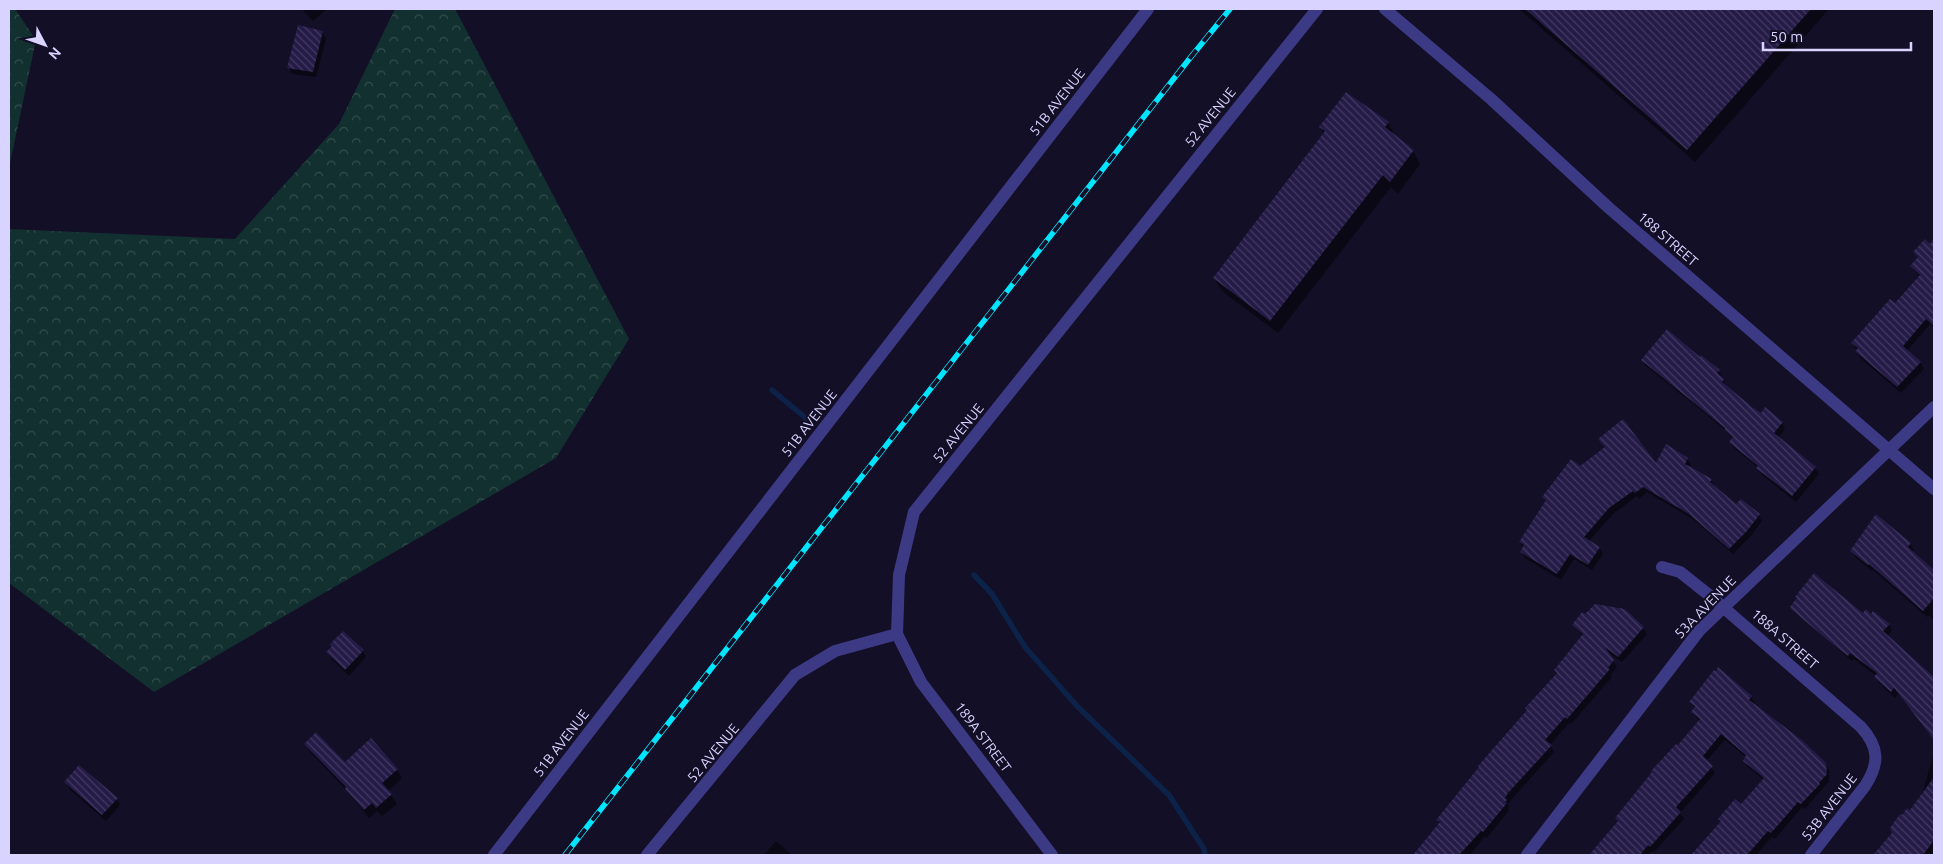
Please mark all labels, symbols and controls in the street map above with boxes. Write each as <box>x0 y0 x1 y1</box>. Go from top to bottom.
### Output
north arrow <box>20 20 70 70</box>
scale bar <box>1763 20 1910 52</box>
text: 50 m <box>1770 28 1803 45</box>
text: N <box>45 44 64 63</box>
street label: 51B AVENUE <box>1026 65 1088 139</box>
street label: 52 AVENUE <box>1181 84 1239 150</box>
street label: 188 STREET <box>1635 209 1701 270</box>
street label: 51B AVENUE <box>778 386 840 460</box>
street label: 52 AVENUE <box>929 400 987 466</box>
street label: 53A AVENUE <box>1671 572 1739 642</box>
street label: 188A STREET <box>1748 606 1822 673</box>
street label: 189A STREET <box>952 699 1015 775</box>
street label: 51B AVENUE <box>530 706 592 780</box>
street label: 52 AVENUE <box>684 720 742 786</box>
street label: 53B AVENUE <box>1798 770 1860 844</box>

